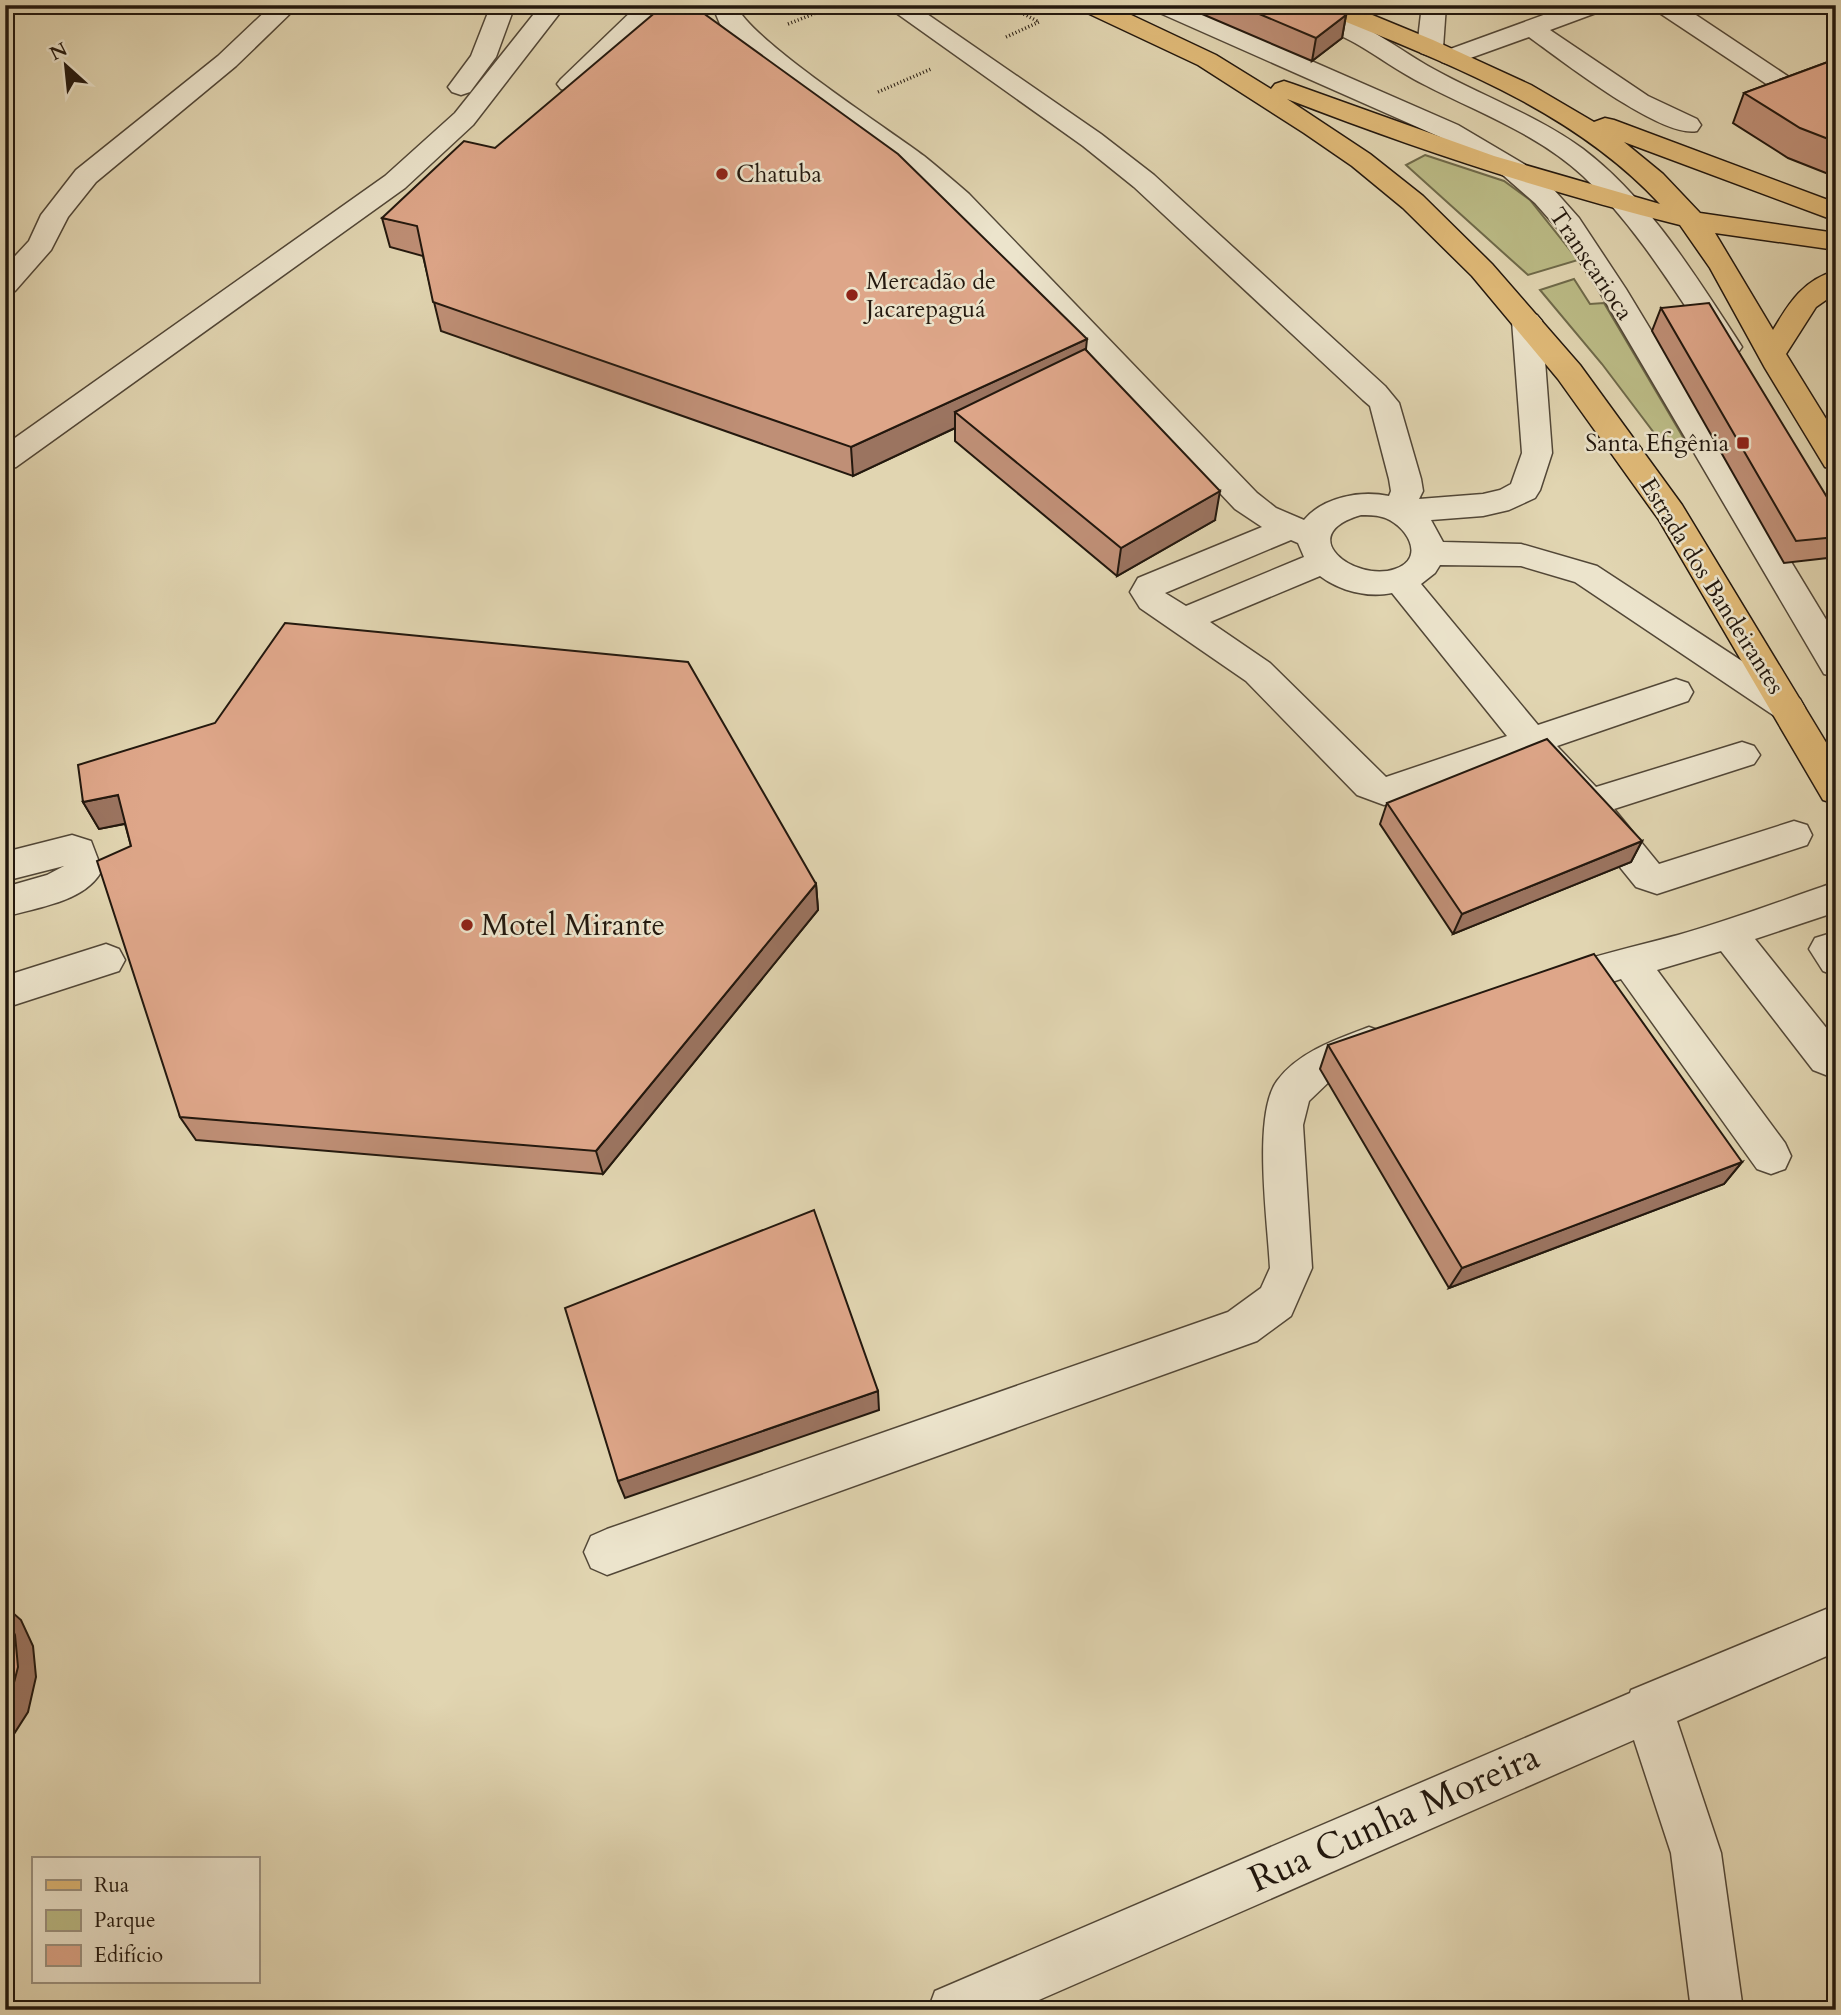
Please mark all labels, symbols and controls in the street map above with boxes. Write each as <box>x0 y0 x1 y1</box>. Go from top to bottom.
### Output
north arrow <box>32 32 102 102</box>
text: N <box>45 36 72 67</box>
place label: Chatuba <box>736 158 823 191</box>
marker: Chatuba <box>714 166 730 182</box>
street label: Transcarioca <box>1541 201 1641 327</box>
place label: Mercadão de Jacarepaguá <box>863 265 996 326</box>
marker: Mercadão de Jacarepaguá <box>844 287 860 303</box>
place label: Santa Efigênia <box>1585 427 1730 460</box>
marker: Santa Efigênia <box>1735 435 1751 451</box>
street label: Estrada dos Bandeirantes <box>1632 472 1792 700</box>
place label: Motel Mirante <box>481 905 665 946</box>
marker: Motel Mirante <box>459 917 475 933</box>
street label: Rua Cunha Moreira <box>1241 1732 1547 1904</box>
legend <box>32 1857 259 1983</box>
text: Rua <box>94 1871 129 1900</box>
text: Parque <box>94 1906 155 1935</box>
text: Edifício <box>94 1941 163 1970</box>

